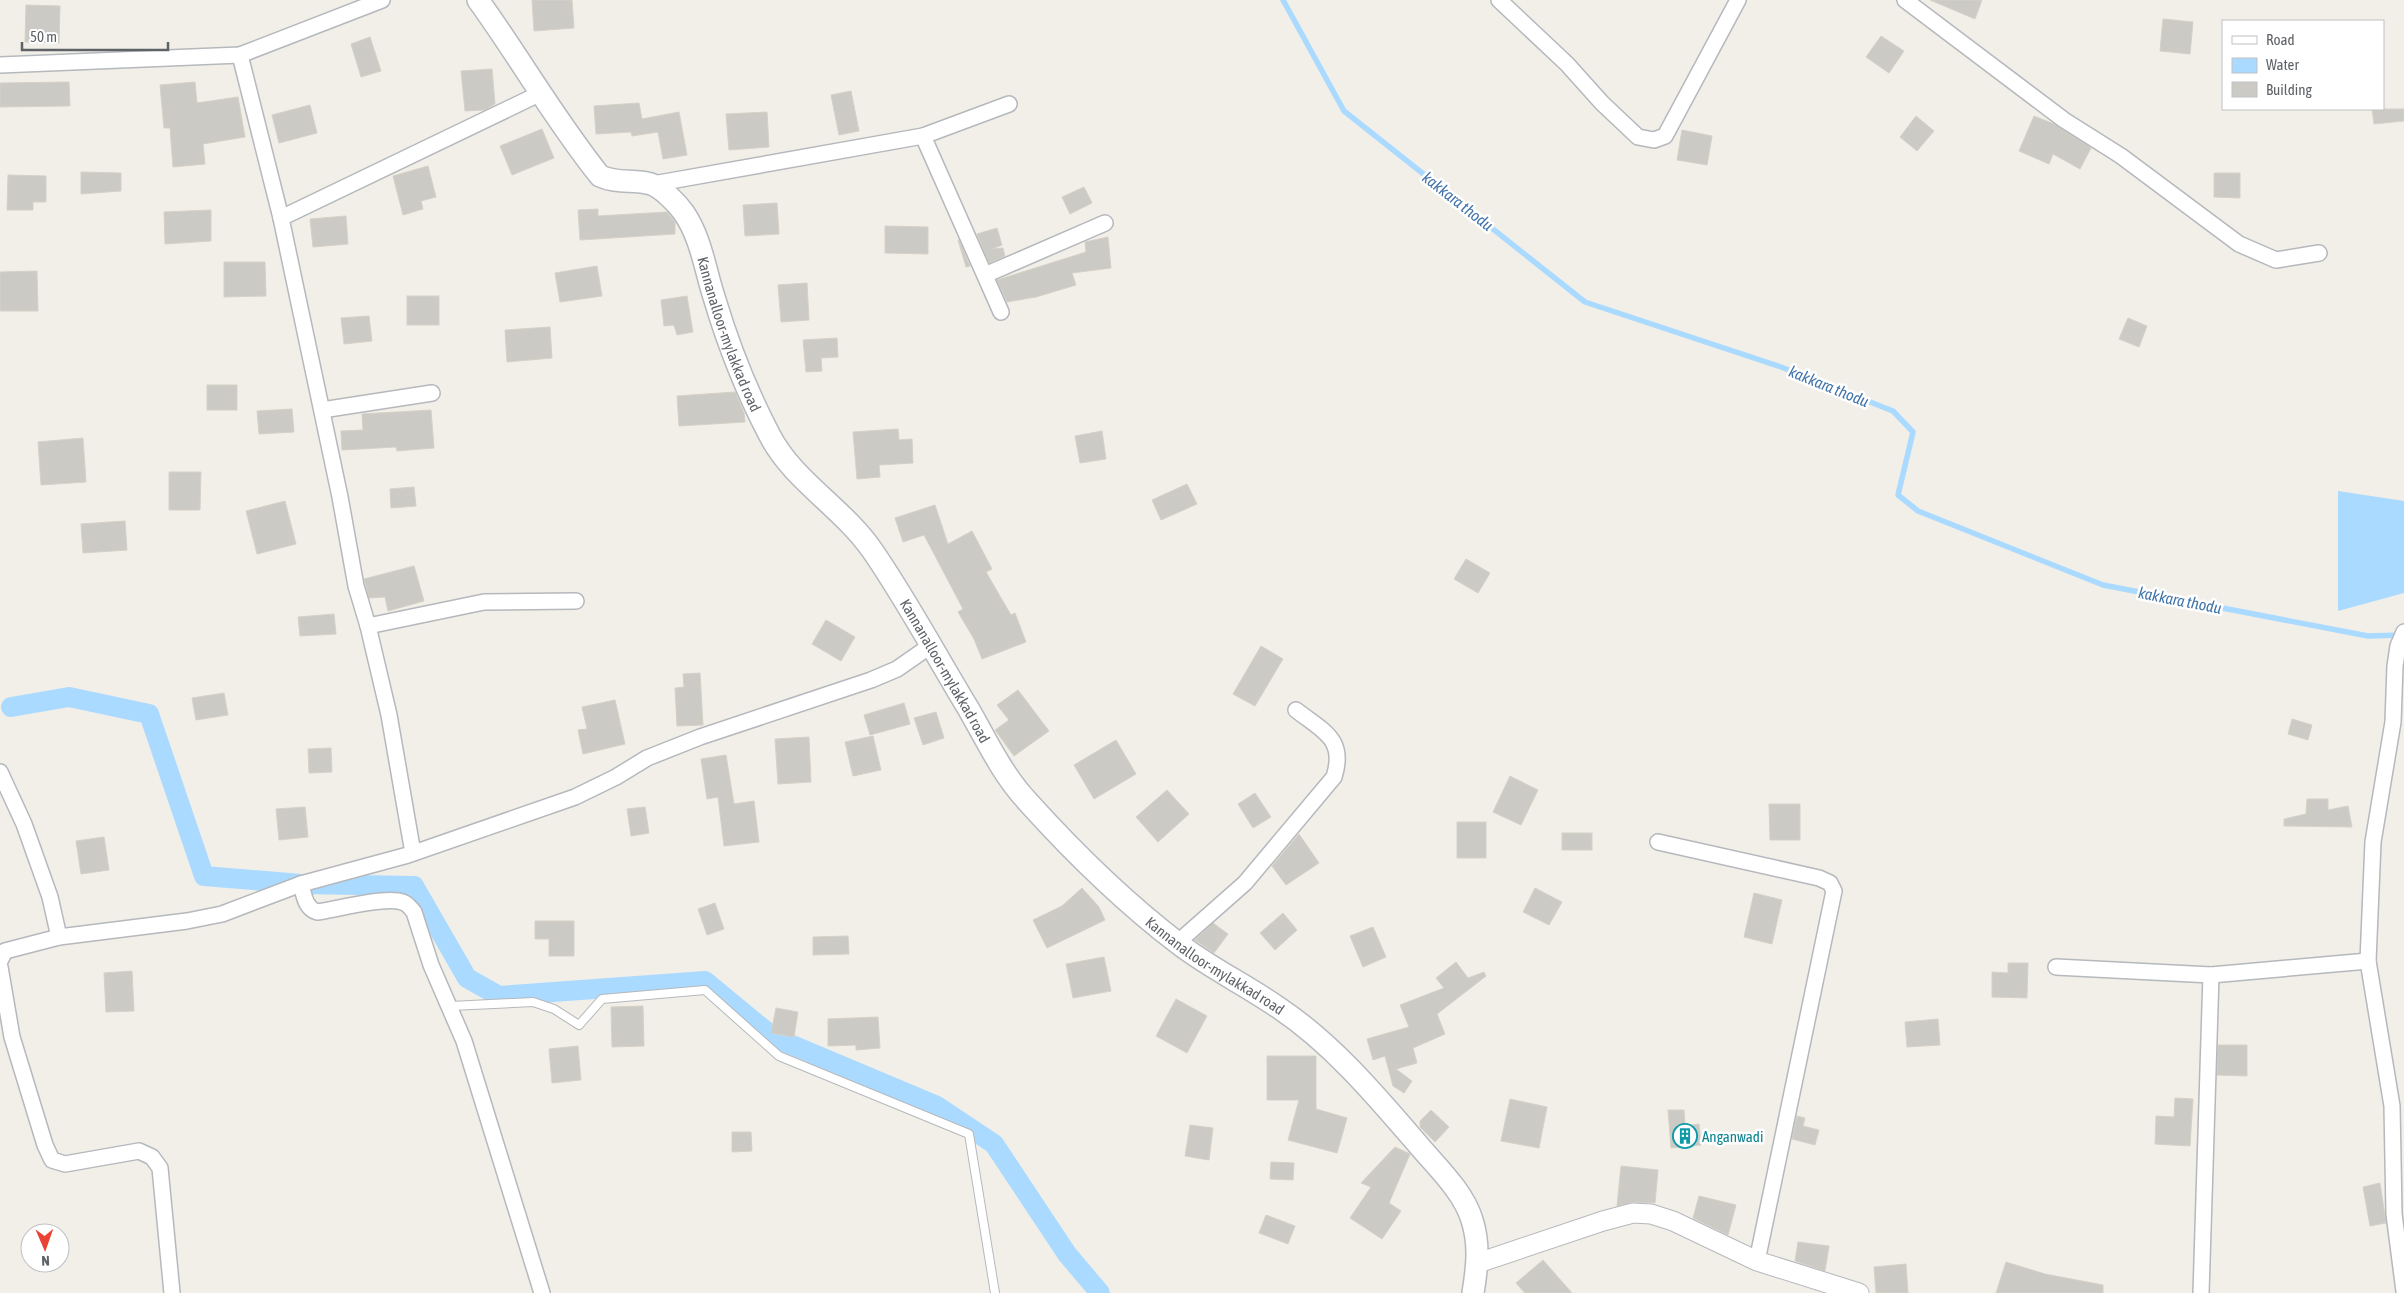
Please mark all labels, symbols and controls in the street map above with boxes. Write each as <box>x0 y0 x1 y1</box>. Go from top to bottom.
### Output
scale bar <box>22 20 169 52</box>
legend <box>2222 20 2384 110</box>
text: 50 m <box>30 28 57 45</box>
text: Road <box>2266 31 2295 48</box>
text: Water <box>2266 56 2299 73</box>
text: Building <box>2266 81 2312 98</box>
water label: kakkara thodu <box>1419 168 1497 234</box>
street label: Kannanalloor-mylakkad road <box>695 255 765 414</box>
water label: kakkara thodu <box>1786 362 1872 410</box>
water label: kakkara thodu <box>2137 583 2223 617</box>
street label: Kannanalloor-mylakkad road <box>897 596 994 745</box>
street label: Kannanalloor-mylakkad road <box>1143 913 1288 1018</box>
building icon: Anganwadi <box>1672 1123 1698 1149</box>
place label: Anganwadi <box>1702 1128 1763 1145</box>
north arrow <box>20 1223 70 1273</box>
text: N <box>41 1253 50 1269</box>

